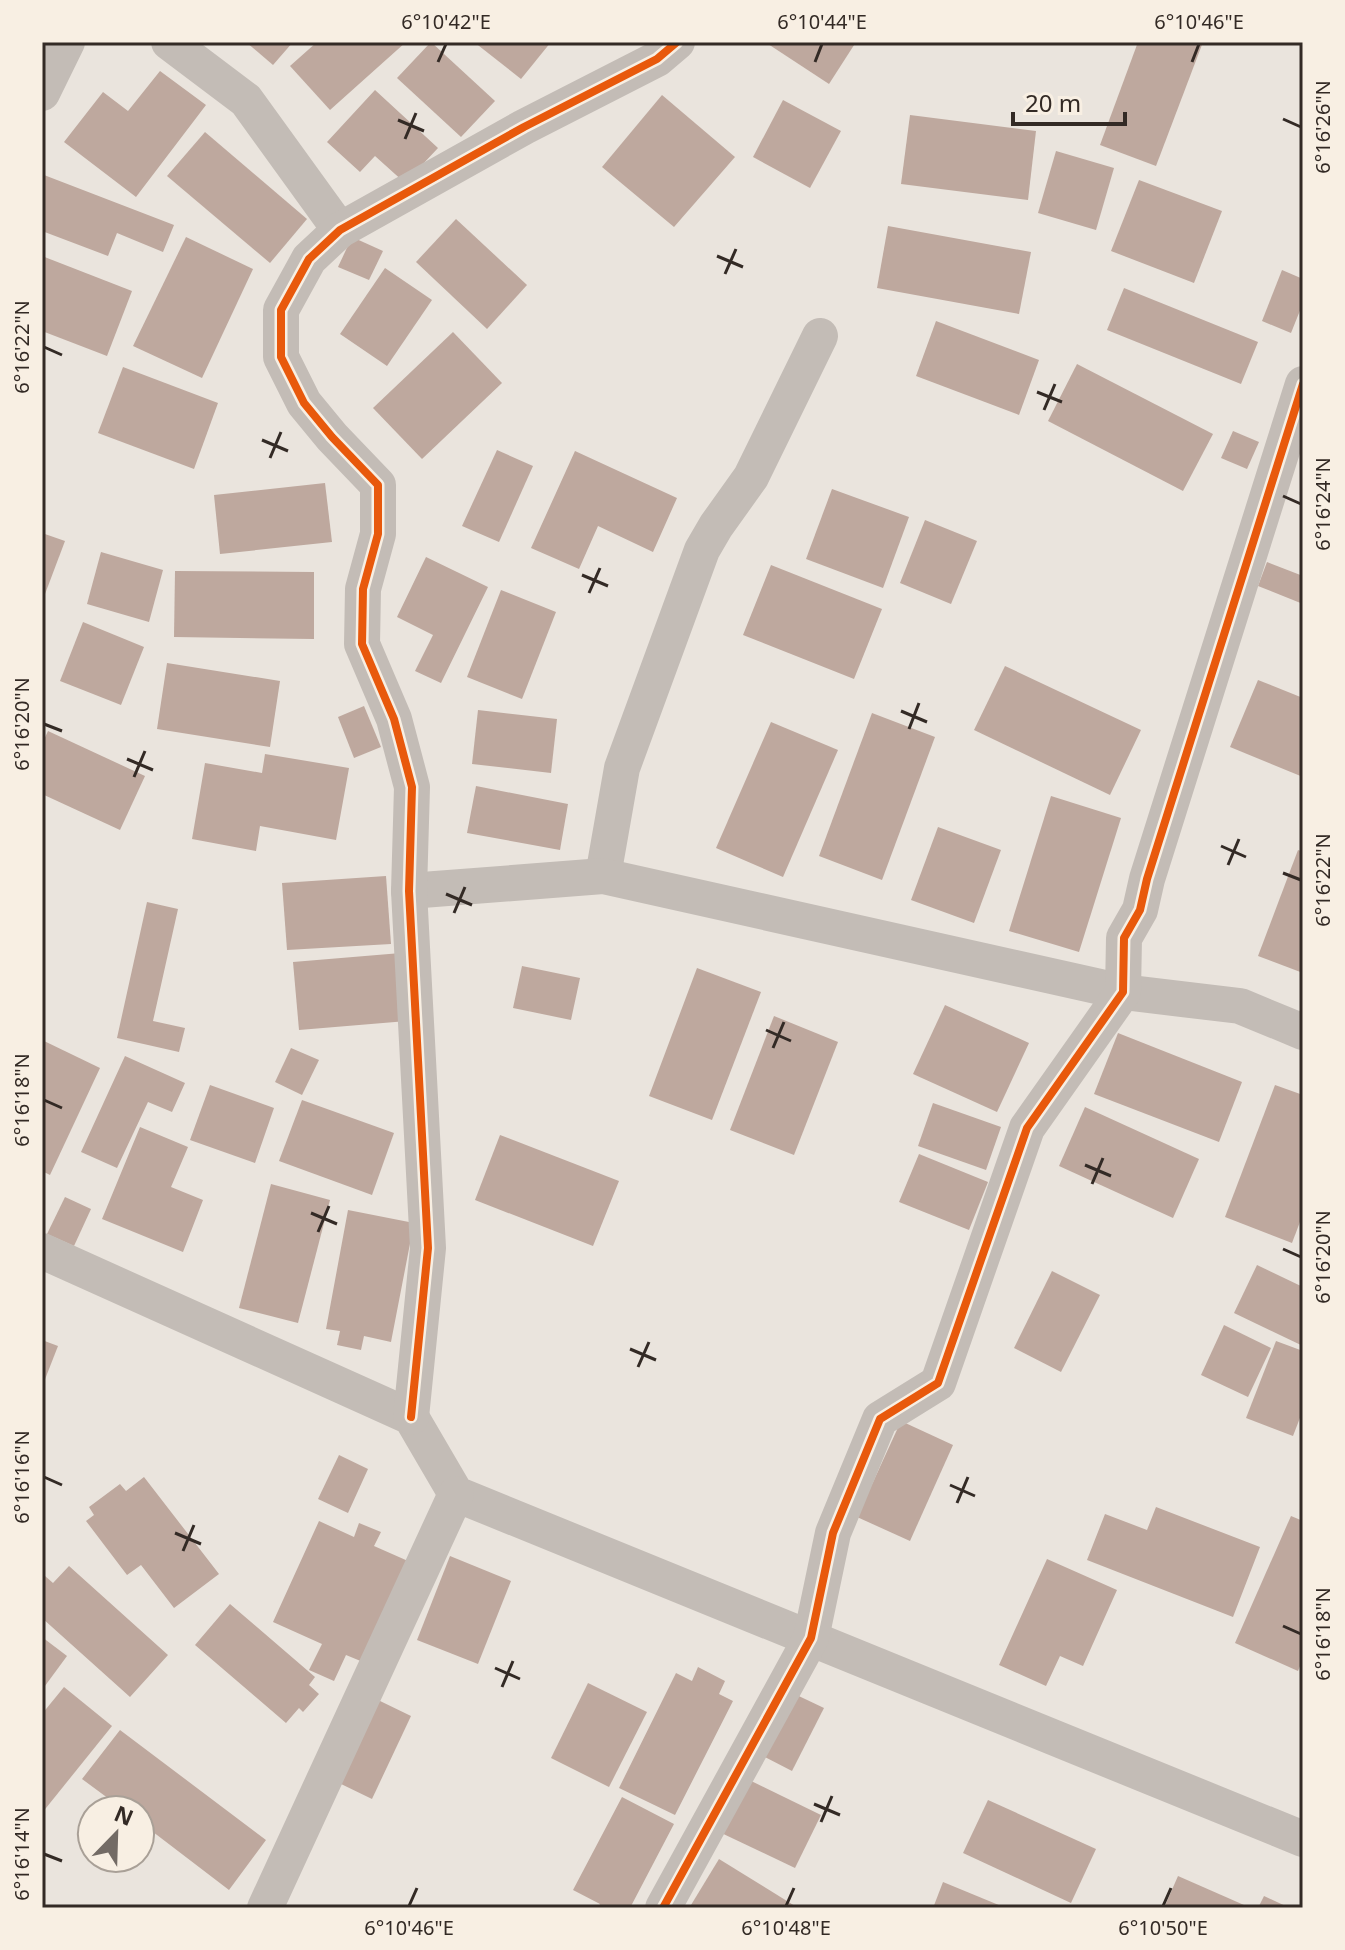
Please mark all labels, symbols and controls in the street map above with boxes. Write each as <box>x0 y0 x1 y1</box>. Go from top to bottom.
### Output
text: 6°10'42"E <box>401 8 491 35</box>
text: 6°10'44"E <box>777 8 867 35</box>
text: 6°10'46"E <box>1154 8 1244 35</box>
scale bar <box>1013 76 1125 126</box>
text: 6°16'26"N <box>1309 80 1336 174</box>
text: 20 m <box>1025 86 1081 119</box>
text: 6°16'22"N <box>8 300 35 394</box>
text: 6°16'24"N <box>1309 457 1336 551</box>
text: 6°16'20"N <box>8 677 35 771</box>
text: 6°16'22"N <box>1309 833 1336 927</box>
text: 6°16'18"N <box>8 1053 35 1147</box>
text: 6°16'20"N <box>1309 1210 1336 1304</box>
text: 6°16'16"N <box>8 1430 35 1524</box>
text: 6°16'18"N <box>1309 1587 1336 1681</box>
north arrow <box>76 1794 156 1874</box>
text: N <box>110 1797 138 1832</box>
text: 6°16'14"N <box>8 1807 35 1901</box>
text: 6°10'46"E <box>364 1914 454 1941</box>
text: 6°10'48"E <box>741 1914 831 1941</box>
text: 6°10'50"E <box>1118 1914 1208 1941</box>

